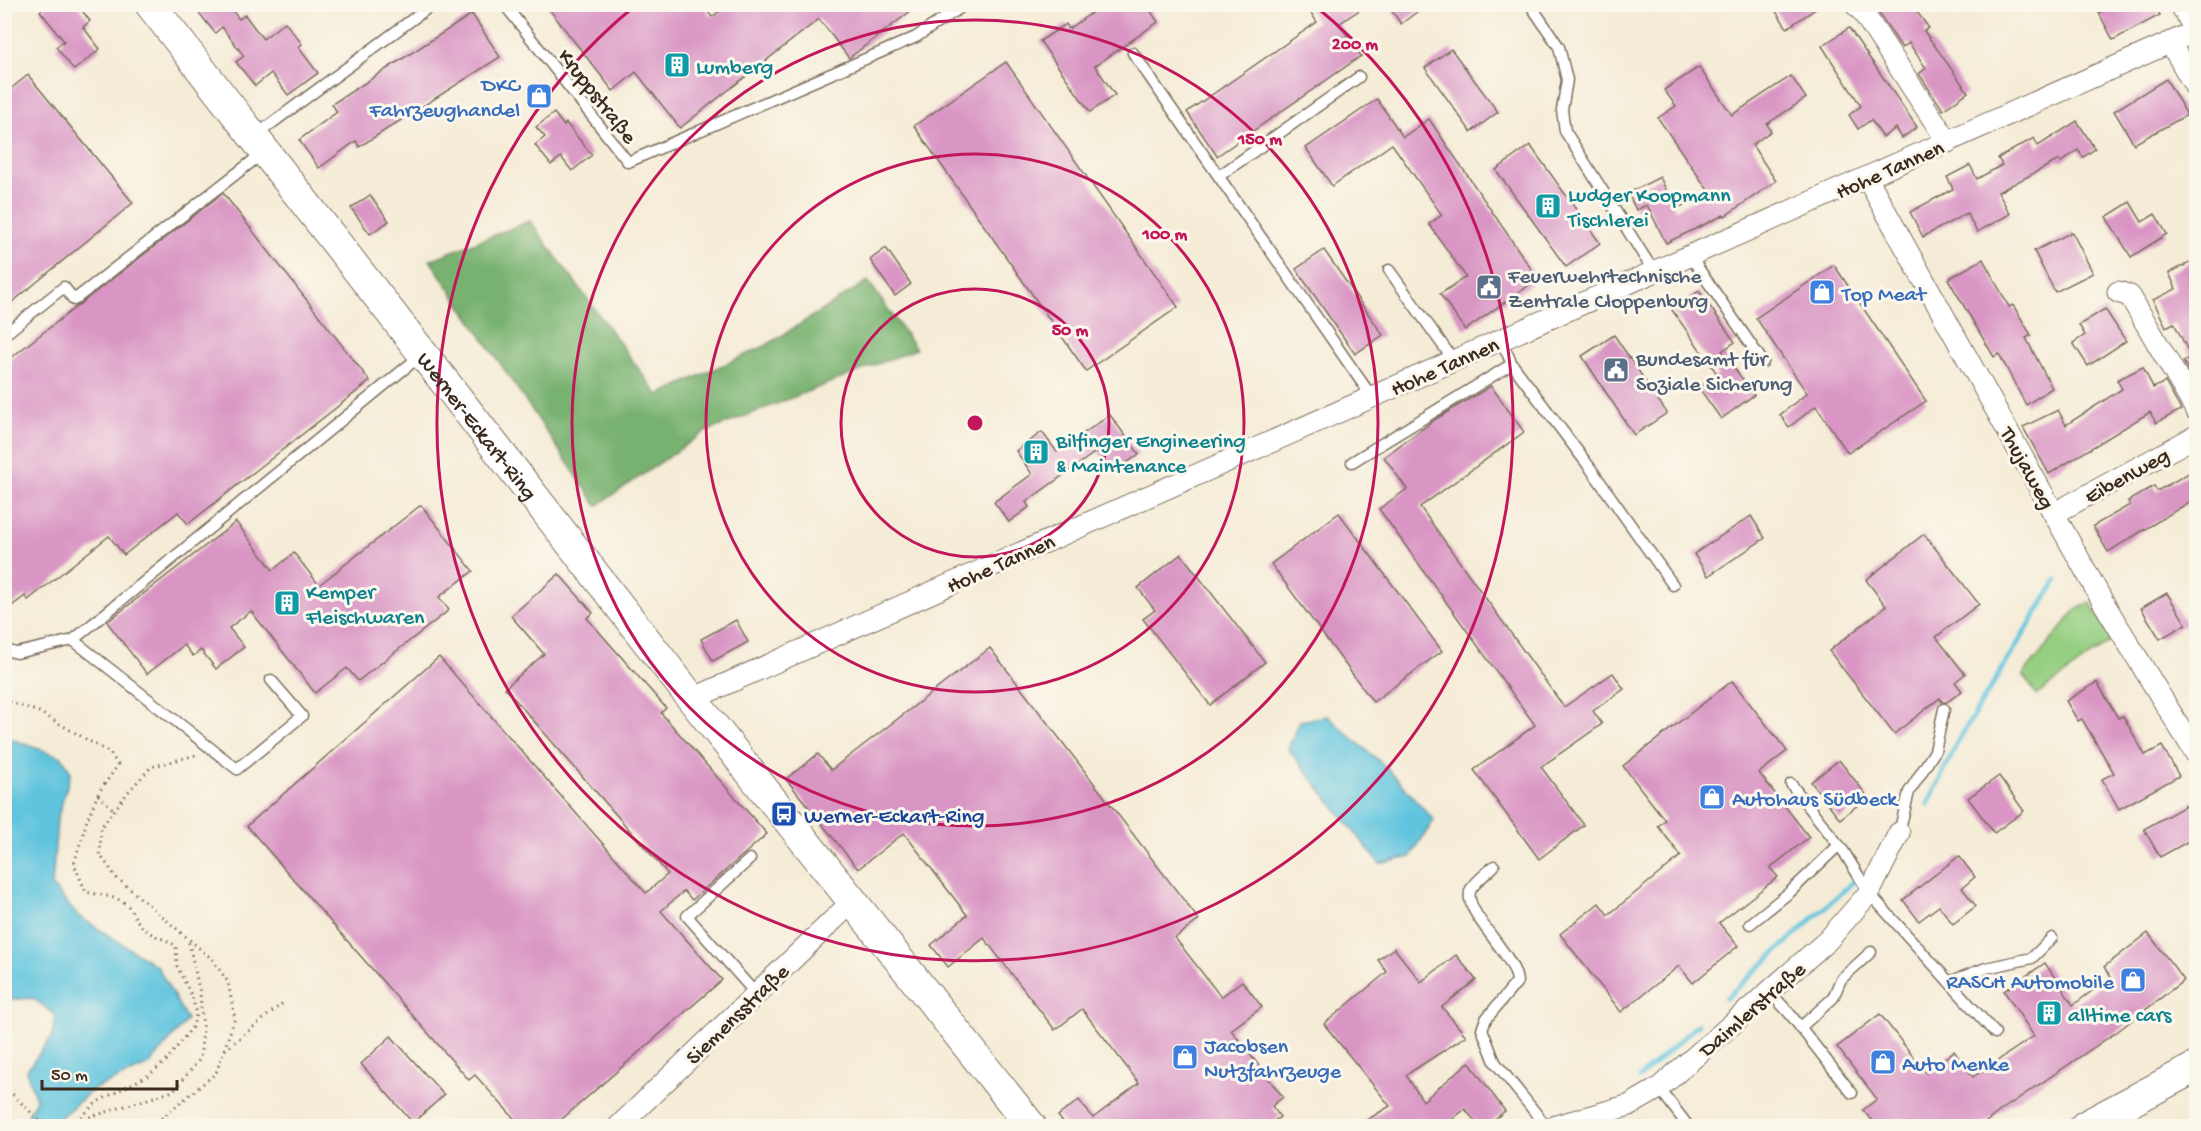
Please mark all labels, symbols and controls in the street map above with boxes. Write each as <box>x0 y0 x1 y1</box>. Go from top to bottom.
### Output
text: 200 m <box>1332 35 1378 56</box>
street label: Kruppstraße <box>551 45 641 151</box>
building icon: Lumberg <box>662 50 692 80</box>
place label: Lumberg <box>696 56 773 82</box>
place label: DKC Fahrzeughandel <box>368 74 522 125</box>
shop icon: DKC Fahrzeughandel <box>524 81 554 111</box>
text: 150 m <box>1237 130 1282 151</box>
street label: Hohe Tannen <box>1832 136 1949 207</box>
place label: Ludger Koopmann Tischlerei <box>1566 184 1731 235</box>
building icon: Ludger Koopmann Tischlerei <box>1533 191 1563 221</box>
text: 100 m <box>1142 225 1188 246</box>
place label: Feuerwehrtechnische Zentrale Cloppenburg <box>1507 265 1708 316</box>
public building icon: Feuerwehrtechnische Zentrale Cloppenburg <box>1474 272 1504 302</box>
shop icon: Top Meat <box>1807 277 1837 307</box>
place label: Top Meat <box>1840 283 1928 309</box>
text: 50 m <box>1052 321 1089 342</box>
street label: Hohe Tannen <box>1387 333 1504 404</box>
street label: Werner-Eckart-Ring <box>409 348 541 507</box>
place label: Bundesamt für Soziale Sicherung <box>1635 348 1792 399</box>
public building icon: Bundesamt für Soziale Sicherung <box>1601 355 1631 385</box>
centre of rings <box>965 413 985 433</box>
street label: Thujaweg <box>1991 421 2059 515</box>
place label: Bilfinger Engineering & Maintenance <box>1055 430 1246 481</box>
building icon: Bilfinger Engineering & Maintenance <box>1021 437 1051 467</box>
street label: Eibenweg <box>2081 444 2175 511</box>
street label: Hohe Tannen <box>943 530 1060 601</box>
place label: Kemper Fleischwaren <box>305 581 425 632</box>
building icon: Kemper Fleischwaren <box>272 588 302 618</box>
shop icon: Autohaus Südbeck <box>1697 782 1727 812</box>
place label: Autohaus Südbeck <box>1732 788 1899 814</box>
bus stop icon: Werner-Eckart-Ring <box>769 799 799 829</box>
place label: Werner-Eckart-Ring <box>804 805 985 831</box>
street label: Daimlerstraße <box>1693 957 1813 1066</box>
street label: Siemensstraße <box>682 960 796 1072</box>
shop icon: RASCH Automobile <box>2118 965 2148 995</box>
place label: RASCH Automobile <box>1946 971 2115 997</box>
building icon: alltime cars <box>2034 998 2064 1028</box>
place label: alltime cars <box>2068 1004 2172 1030</box>
place label: Jacobsen Nutzfahrzeuge <box>1204 1035 1342 1086</box>
shop icon: Jacobsen Nutzfahrzeuge <box>1170 1042 1200 1072</box>
shop icon: Auto Menke <box>1868 1047 1898 1077</box>
scale bar <box>42 1053 177 1091</box>
place label: Auto Menke <box>1902 1053 2010 1079</box>
text: 50 m <box>51 1066 88 1087</box>

